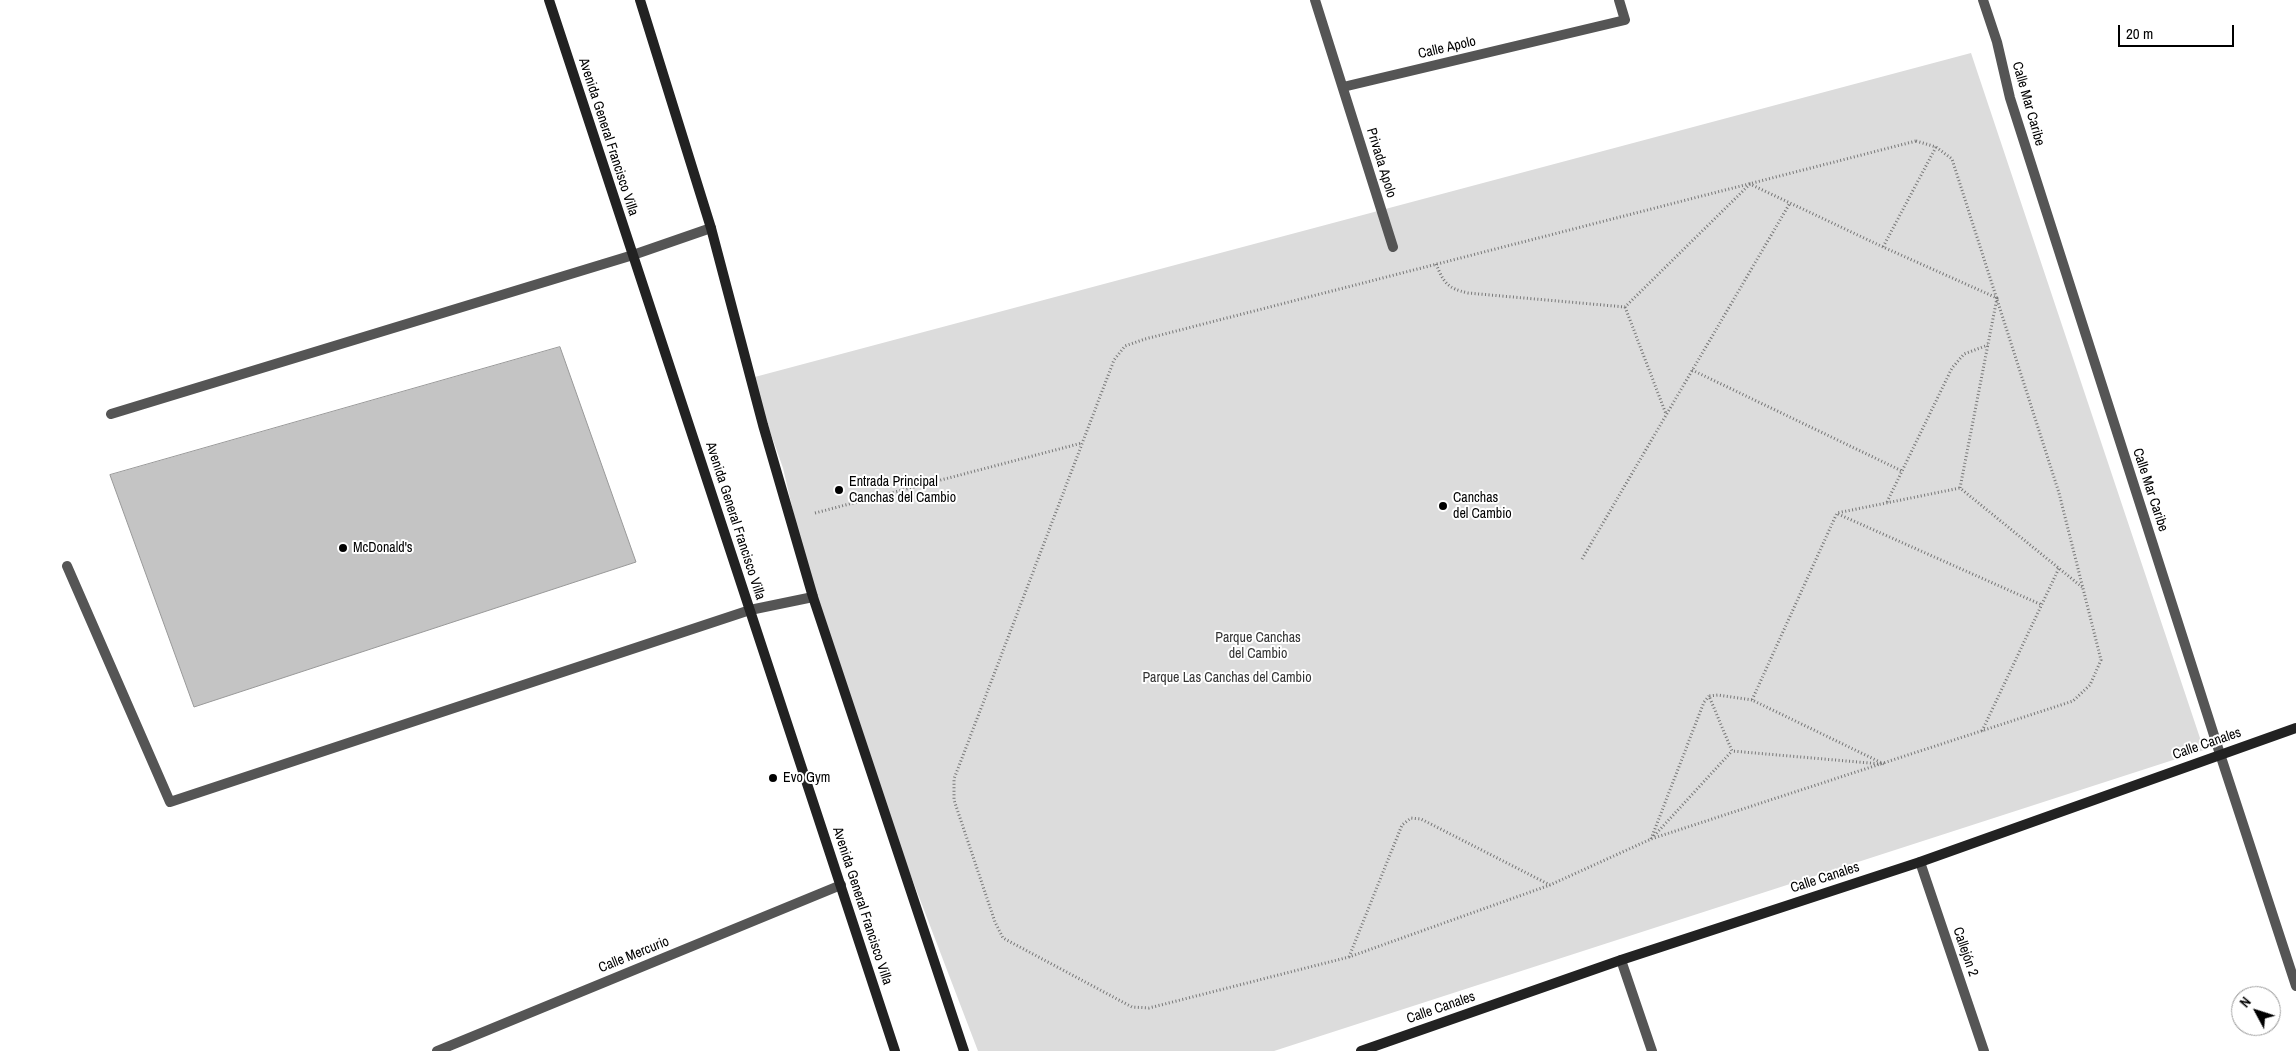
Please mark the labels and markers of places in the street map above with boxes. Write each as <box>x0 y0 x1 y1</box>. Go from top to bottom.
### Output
place label: Entrada Principal Canchas del Cambio <box>849 474 956 507</box>
marker: Entrada Principal Canchas del Cambio <box>833 484 845 496</box>
place label: Canchas del Cambio <box>1453 490 1512 522</box>
marker: Canchas del Cambio <box>1437 500 1449 512</box>
place label: McDonald's <box>353 540 413 556</box>
marker: McDonald's <box>337 542 349 554</box>
place label: Evo Gym <box>783 770 830 786</box>
marker: Evo Gym <box>767 772 779 784</box>

